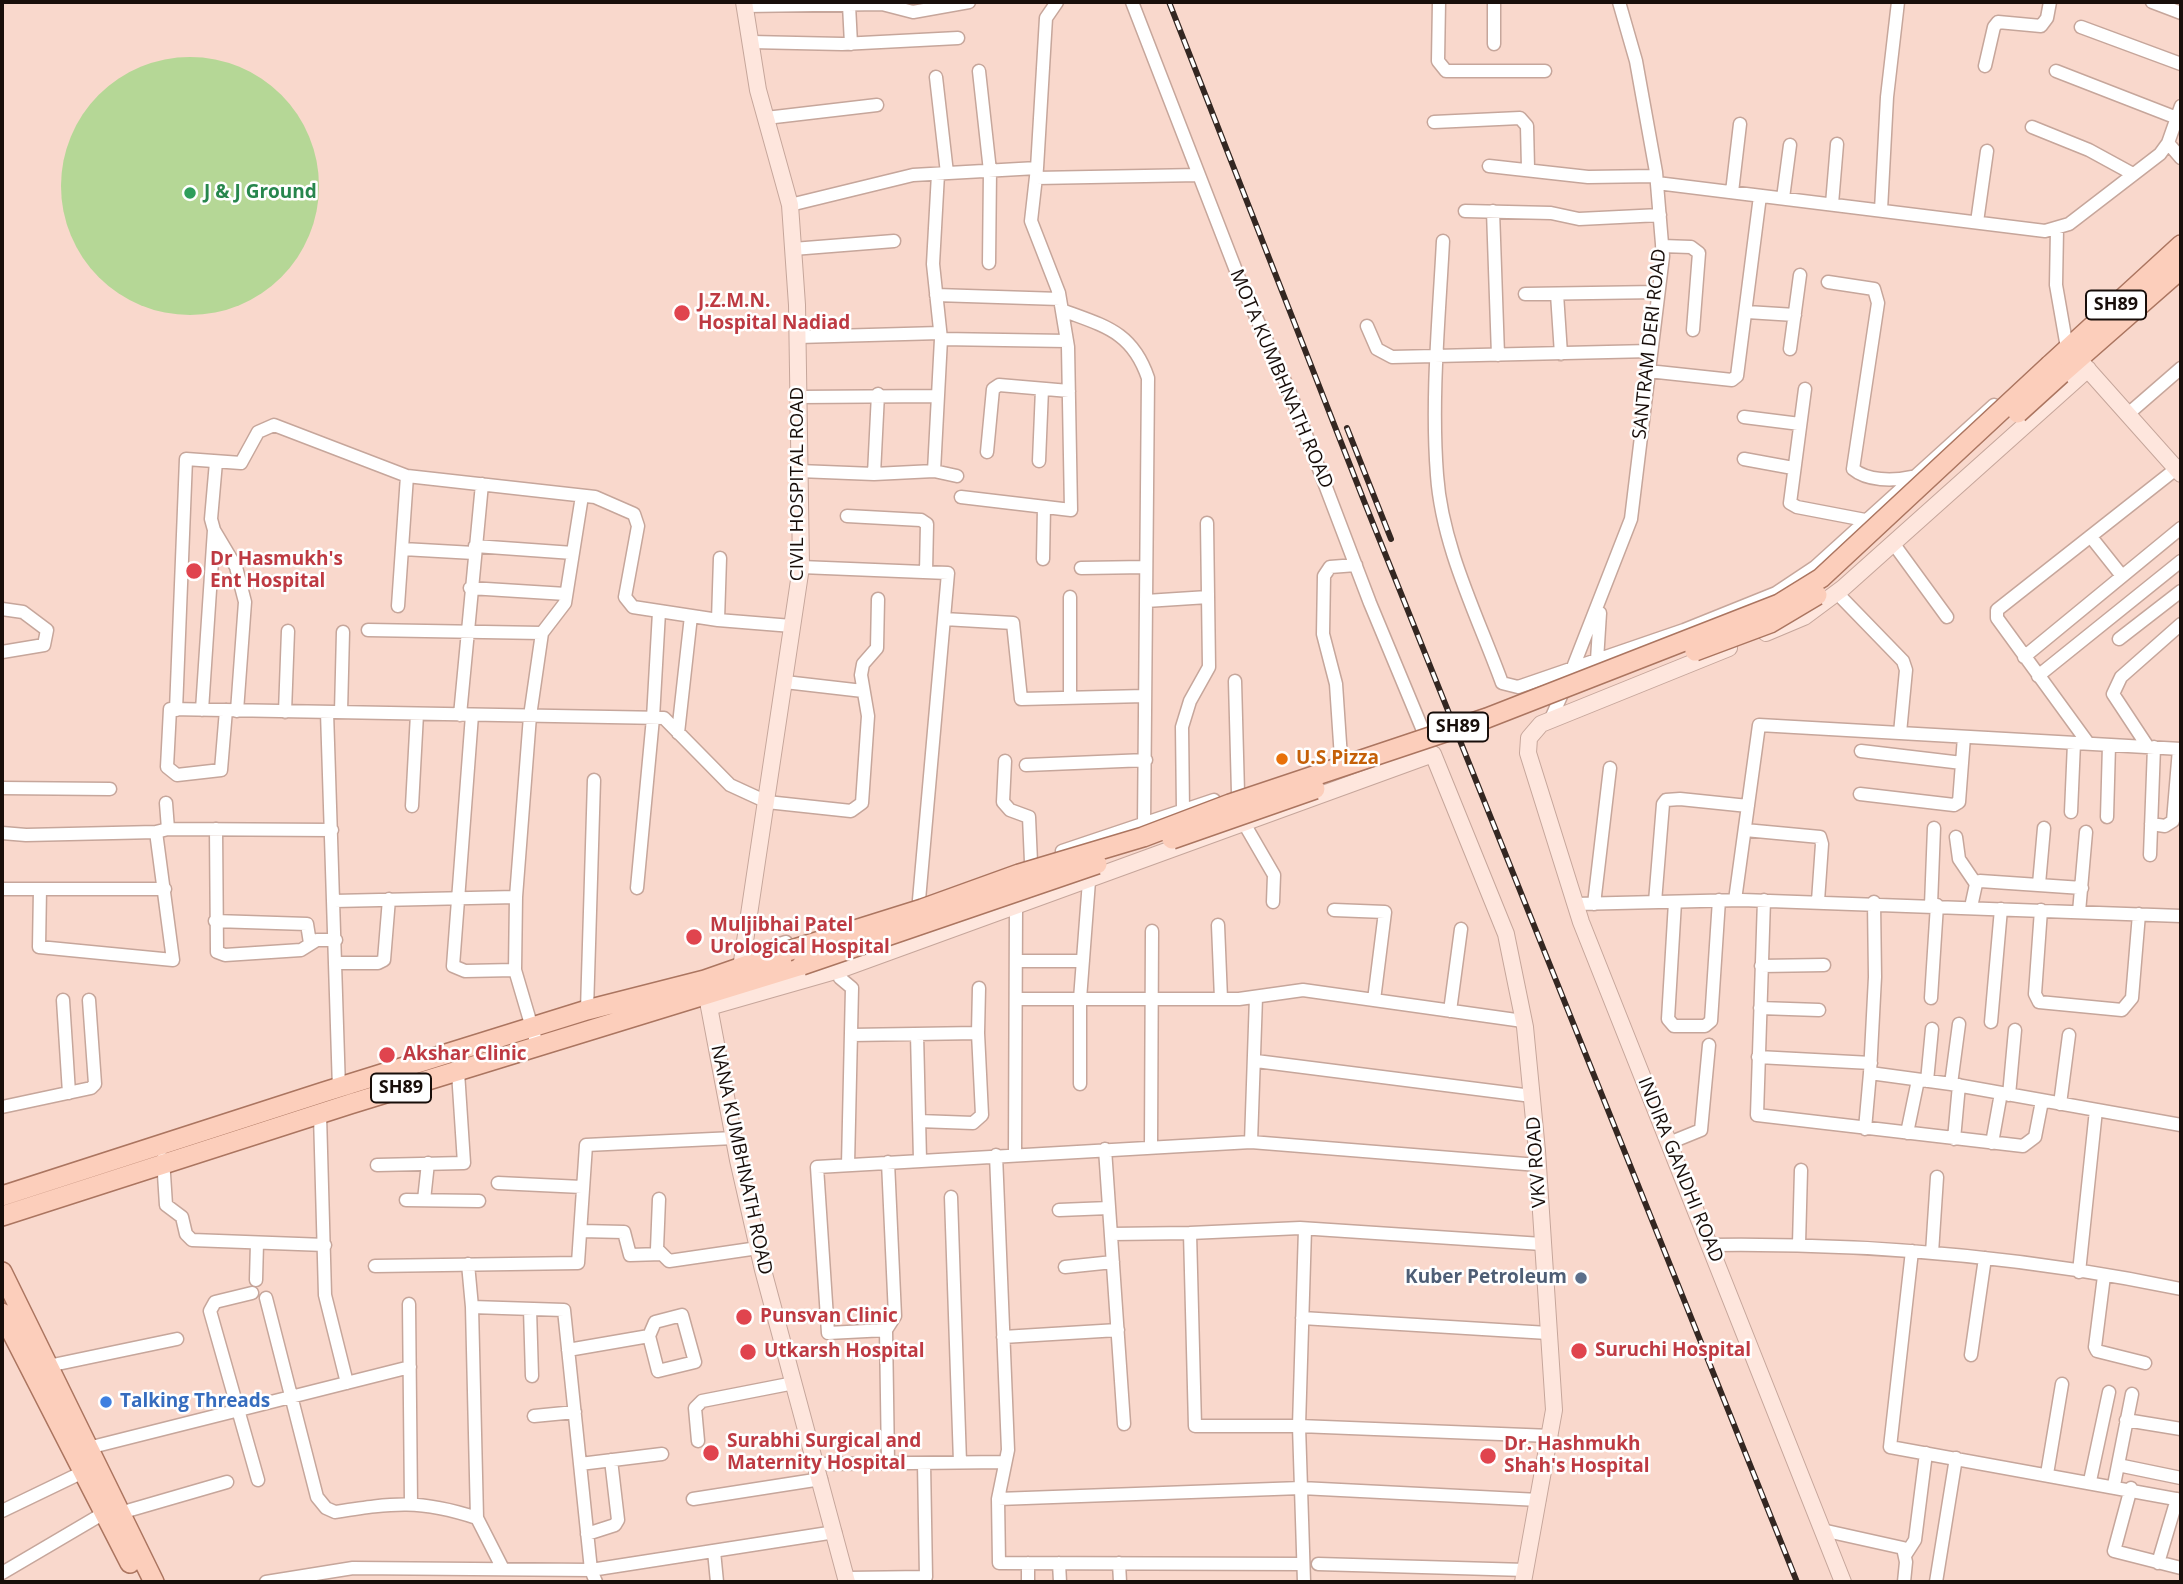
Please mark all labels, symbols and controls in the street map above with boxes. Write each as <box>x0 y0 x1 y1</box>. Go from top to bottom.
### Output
place label: J & J Ground <box>204 182 317 204</box>
marker: J & J Ground <box>182 185 198 201</box>
street label: SANTRAM DERI ROAD <box>1629 248 1671 440</box>
street label: MOTA KUMBHNATH ROAD <box>1224 266 1338 492</box>
road number: SH89 <box>2086 290 2146 320</box>
place label: J.Z.M.N. Hospital Nadiad <box>698 291 850 335</box>
marker: J.Z.M.N. Hospital Nadiad <box>672 303 692 323</box>
street label: CIVIL HOSPITAL ROAD <box>787 387 809 581</box>
place label: Dr Hasmukh's Ent Hospital <box>210 549 343 593</box>
marker: Dr Hasmukh's Ent Hospital <box>184 561 204 581</box>
road number: SH89 <box>1428 712 1488 742</box>
place label: U.S Pizza <box>1296 748 1379 770</box>
marker: U.S Pizza <box>1274 751 1290 767</box>
place label: Muljibhai Patel Urological Hospital <box>710 915 890 959</box>
marker: Muljibhai Patel Urological Hospital <box>684 927 704 947</box>
street label: NANA KUMBHNATH ROAD <box>705 1043 777 1277</box>
place label: Akshar Clinic <box>403 1044 527 1066</box>
marker: Akshar Clinic <box>377 1045 397 1065</box>
road number: SH89 <box>371 1073 431 1102</box>
street label: INDIRA GANDHI ROAD <box>1632 1074 1728 1266</box>
street label: VKV ROAD <box>1522 1116 1552 1208</box>
place label: Kuber Petroleum <box>1405 1267 1567 1289</box>
marker: Kuber Petroleum <box>1573 1270 1589 1286</box>
place label: Punsvan Clinic <box>760 1306 898 1328</box>
marker: Punsvan Clinic <box>734 1307 754 1327</box>
place label: Suruchi Hospital <box>1595 1340 1751 1362</box>
place label: Utkarsh Hospital <box>764 1341 924 1363</box>
marker: Suruchi Hospital <box>1569 1341 1589 1361</box>
marker: Utkarsh Hospital <box>738 1342 758 1362</box>
place label: Talking Threads <box>120 1391 270 1413</box>
marker: Talking Threads <box>98 1394 114 1410</box>
place label: Surabhi Surgical and Maternity Hospital <box>727 1431 921 1475</box>
place label: Dr. Hashmukh Shah's Hospital <box>1504 1434 1649 1478</box>
marker: Surabhi Surgical and Maternity Hospital <box>701 1443 721 1463</box>
marker: Dr. Hashmukh Shah's Hospital <box>1478 1446 1498 1466</box>

